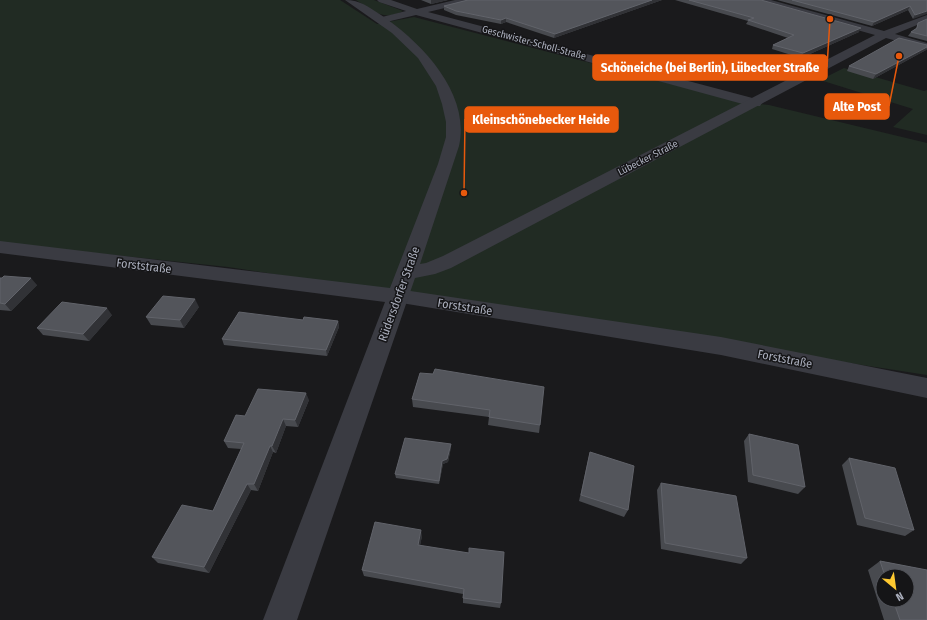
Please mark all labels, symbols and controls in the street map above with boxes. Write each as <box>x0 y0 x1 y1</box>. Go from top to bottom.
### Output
street label: Geschwister-Scholl-Straße <box>481 23 587 63</box>
callout: Schöneiche (bei Berlin), Lübecker Straße <box>593 55 827 80</box>
text: Schöneiche (bei Berlin), Lübecker Straße <box>601 60 820 75</box>
callout: Alte Post <box>825 94 889 119</box>
text: Alte Post <box>832 99 881 114</box>
callout: Kleinschönebecker Heide <box>465 107 618 132</box>
text: Kleinschönebecker Heide <box>472 112 610 127</box>
street label: Lübecker Straße <box>616 138 680 178</box>
street label: Rüdersdorfer Straße <box>375 245 423 343</box>
street label: Forststraße <box>116 256 172 276</box>
street label: Forststraße <box>437 296 493 318</box>
street label: Forststraße <box>757 347 814 371</box>
north arrow <box>875 568 915 608</box>
text: N <box>894 589 906 604</box>

